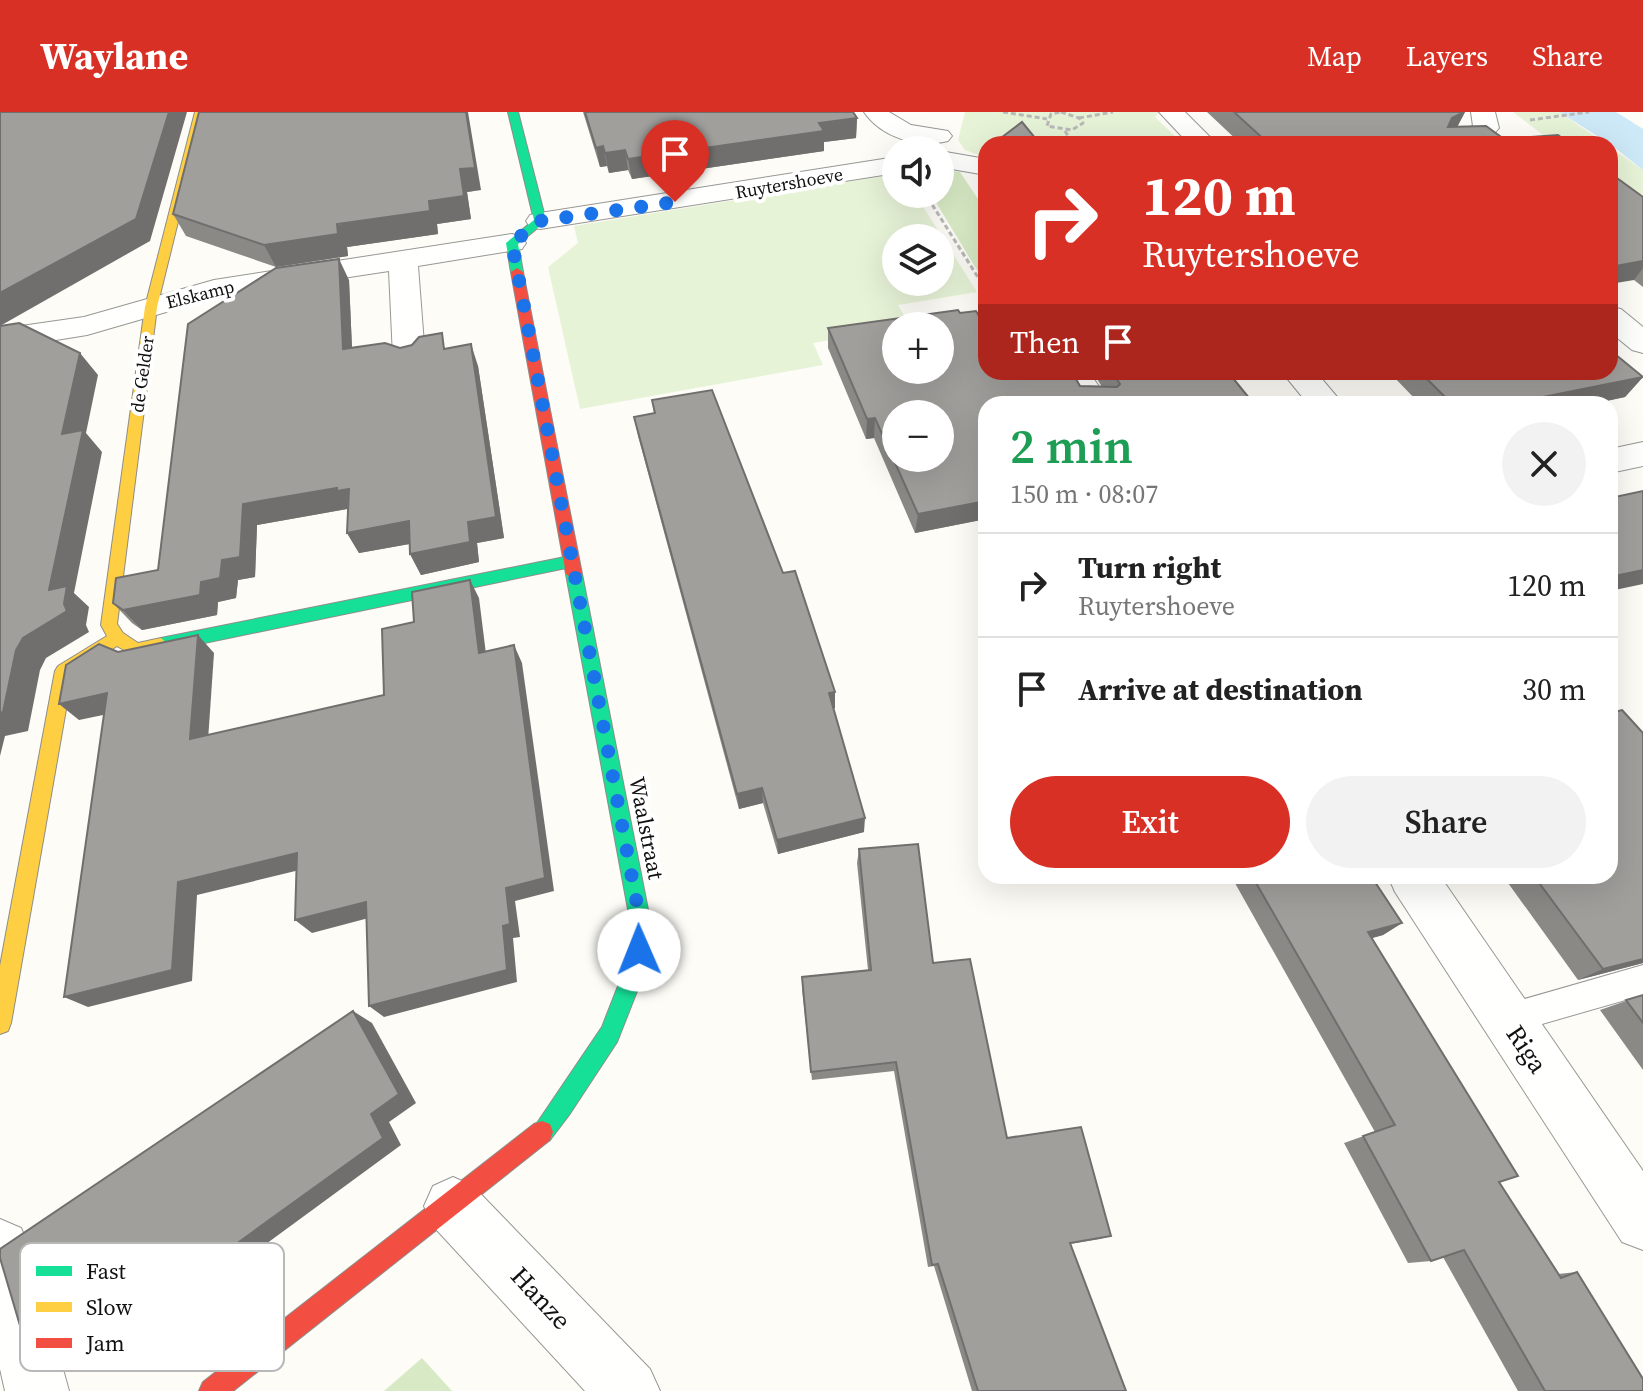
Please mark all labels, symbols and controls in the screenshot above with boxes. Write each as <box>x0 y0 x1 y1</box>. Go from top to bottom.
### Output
text: Waylane <box>40 30 188 82</box>
text: Map <box>1307 37 1362 75</box>
text: Layers <box>1406 37 1488 75</box>
text: Share <box>1532 37 1603 75</box>
pin <box>641 120 709 202</box>
icon: arrive <box>653 132 697 176</box>
map controls <box>882 136 954 472</box>
button: sound <box>882 136 954 208</box>
text: 120 m <box>1142 157 1296 234</box>
street label: Ruytershoeve <box>733 161 845 205</box>
icon: right <box>1010 168 1114 272</box>
button: layers <box>882 224 954 296</box>
text: Ruytershoeve <box>1142 230 1360 279</box>
street label: Elskamp <box>163 273 237 315</box>
button: + <box>882 312 954 384</box>
icon: arrive <box>1096 320 1140 364</box>
text: Then <box>1010 322 1080 363</box>
street label: de Gelder <box>124 334 160 414</box>
button: − <box>882 400 954 472</box>
text: 2 min <box>1010 413 1133 479</box>
button: close <box>1502 422 1586 506</box>
text: 150 m · 08:07 <box>1010 476 1158 512</box>
text: Turn right <box>1078 547 1221 588</box>
icon: right <box>1010 563 1054 607</box>
text: 120 m <box>1507 565 1586 606</box>
text: Ruytershoeve <box>1078 588 1235 624</box>
icon: arrive <box>1010 667 1054 711</box>
text: Arrive at destination <box>1078 669 1363 710</box>
text: 30 m <box>1522 669 1586 710</box>
street label: Waalstraat <box>622 774 672 883</box>
button: Exit <box>1010 776 1290 868</box>
button: Share <box>1306 776 1586 868</box>
position arrow <box>597 908 681 992</box>
street label: Riga <box>1498 1018 1557 1081</box>
legend <box>20 1243 284 1371</box>
text: Fast <box>86 1256 127 1286</box>
street label: Hanze <box>503 1259 579 1337</box>
text: Slow <box>86 1292 133 1322</box>
text: Jam <box>85 1328 125 1358</box>

